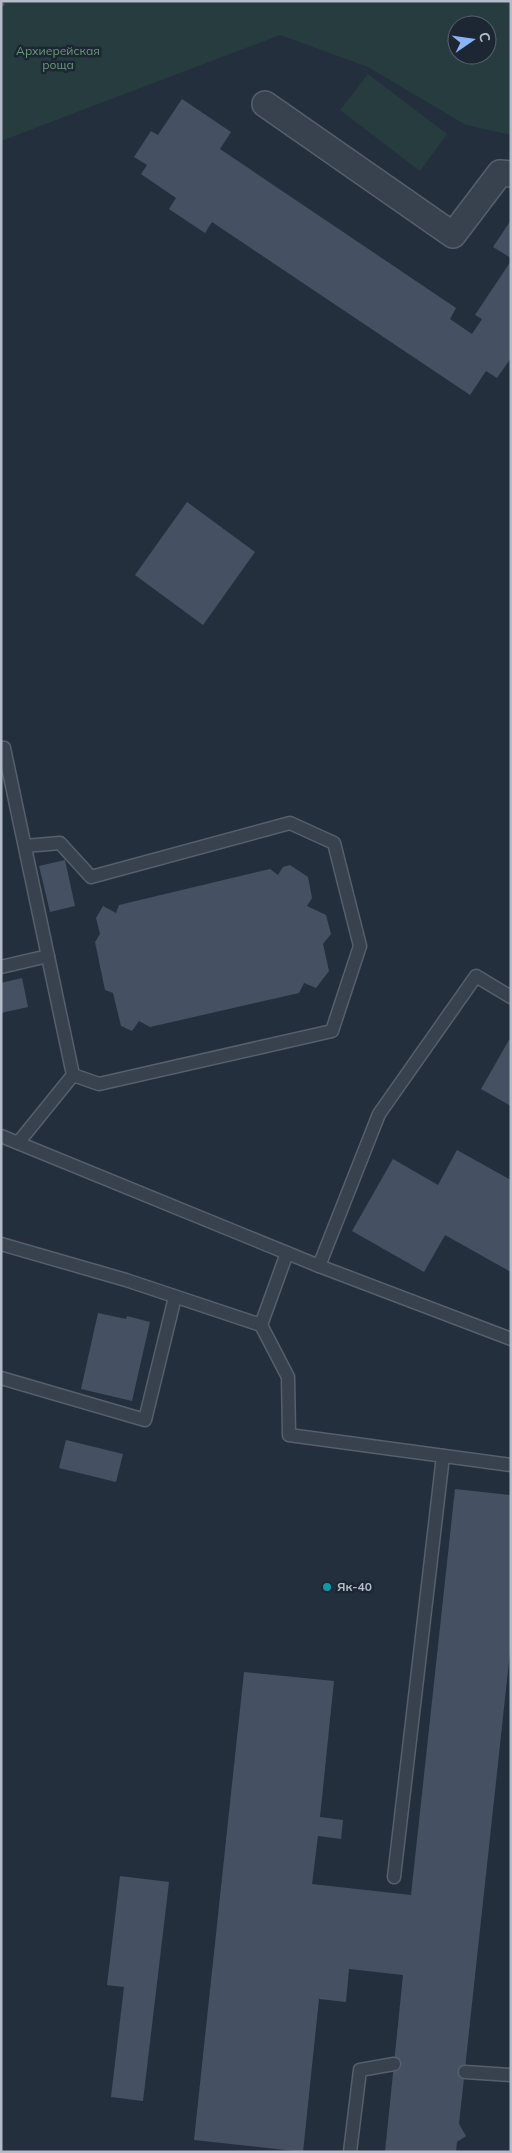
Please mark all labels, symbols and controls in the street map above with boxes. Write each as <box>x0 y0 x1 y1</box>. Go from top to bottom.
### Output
north arrow <box>447 15 497 65</box>
text: С <box>475 30 495 44</box>
park label: Архиерейская роща <box>16 43 100 72</box>
place label: Як-40 <box>337 1579 372 1594</box>
marker: Як-40 <box>321 1581 333 1593</box>

